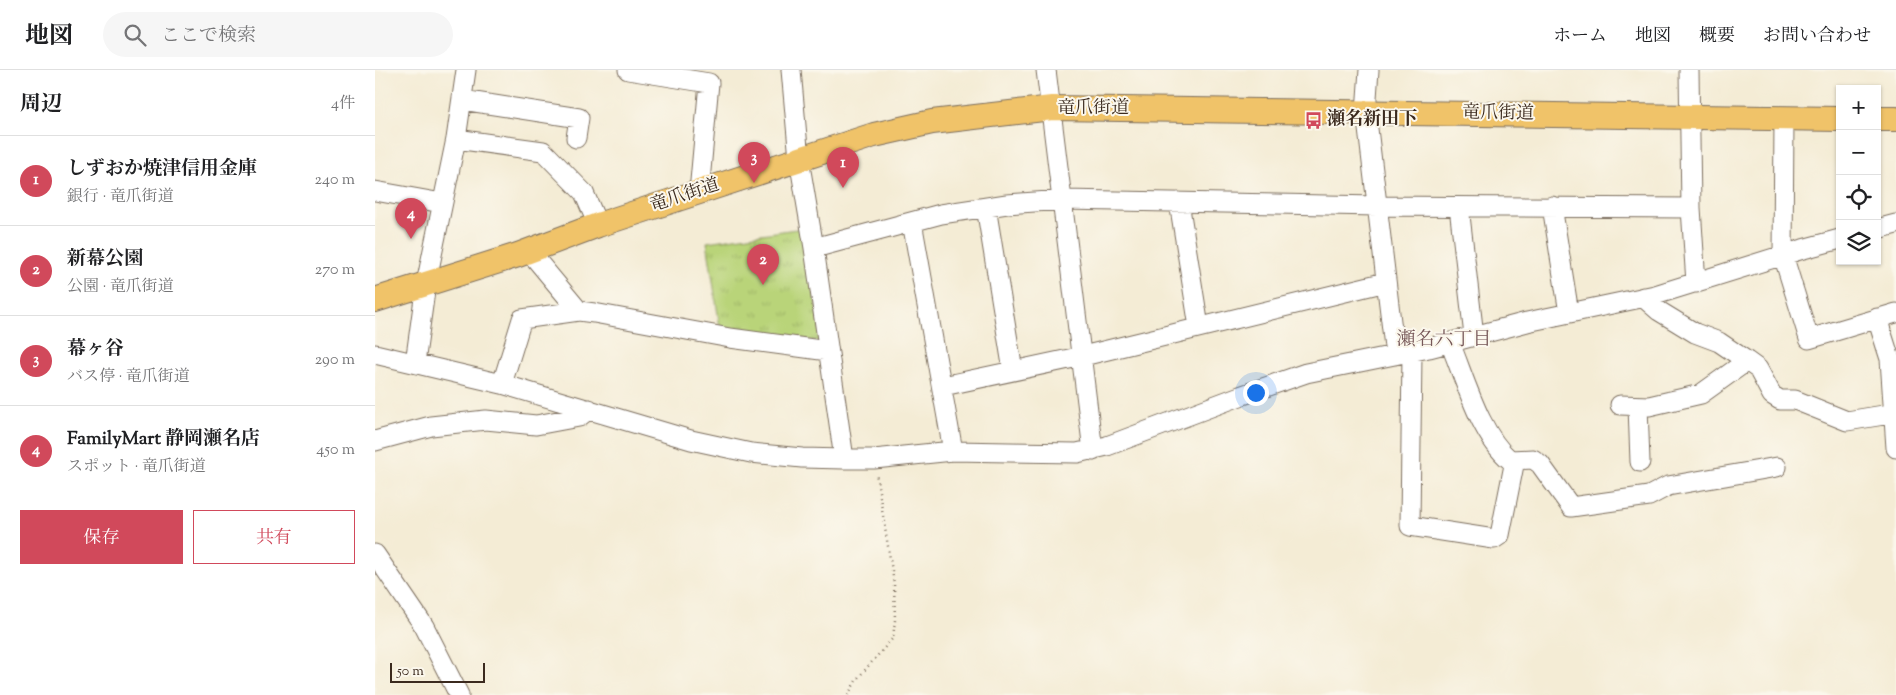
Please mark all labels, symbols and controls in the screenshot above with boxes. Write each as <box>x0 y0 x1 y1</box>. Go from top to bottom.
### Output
search box <box>103 12 453 57</box>
text: 地図 <box>25 20 73 54</box>
icon: search <box>121 21 149 49</box>
text: ここで検索 <box>161 23 256 50</box>
text: ホーム <box>1553 24 1607 50</box>
text: 地図 <box>1635 24 1671 50</box>
text: 概要 <box>1699 24 1735 50</box>
text: お問い合わせ <box>1763 24 1871 50</box>
map controls <box>1836 85 1881 265</box>
button: + <box>1836 85 1881 130</box>
text: 周辺 <box>20 90 62 120</box>
text: 4件 <box>331 93 355 116</box>
street label: 竜爪街道 <box>1057 96 1129 122</box>
street label: 竜爪街道 <box>1462 100 1534 128</box>
place label: 瀬名新田下 <box>1327 107 1417 133</box>
bus stop icon: 瀬名新田下 <box>1303 110 1323 130</box>
button: − <box>1836 130 1881 175</box>
pin: 3 <box>738 142 770 183</box>
pin: 1 <box>827 147 859 188</box>
text: しずおか焼津信用金庫 <box>67 156 257 183</box>
text: 1 <box>33 169 39 192</box>
text: 240 m <box>314 169 355 192</box>
street label: 竜爪街道 <box>647 173 723 219</box>
button: locate <box>1836 175 1881 220</box>
text: 銀行 · 竜爪街道 <box>67 186 174 209</box>
pin: 4 <box>395 198 427 239</box>
button: layers <box>1836 220 1881 265</box>
pin: 2 <box>747 244 779 285</box>
text: 新幕公園 <box>67 246 143 273</box>
text: 2 <box>32 259 40 282</box>
text: 270 m <box>315 259 355 282</box>
text: 公園 · 竜爪街道 <box>67 276 174 299</box>
district label: 瀬名六丁目 <box>1396 327 1492 354</box>
text: 幕ヶ谷 <box>67 336 124 363</box>
text: 3 <box>33 349 39 372</box>
text: 290 m <box>315 349 355 372</box>
text: バス停 · 竜爪街道 <box>67 366 190 389</box>
your location <box>1243 380 1269 406</box>
text: FamilyMart 静岡瀬名店 <box>67 426 260 453</box>
text: 4 <box>32 439 40 462</box>
text: 450 m <box>316 439 355 462</box>
text: スポット · 竜爪街道 <box>67 456 206 479</box>
button: 保存 <box>20 510 183 564</box>
button: 共有 <box>193 510 355 564</box>
scale bar <box>390 660 485 683</box>
text: 50 m <box>397 662 424 682</box>

